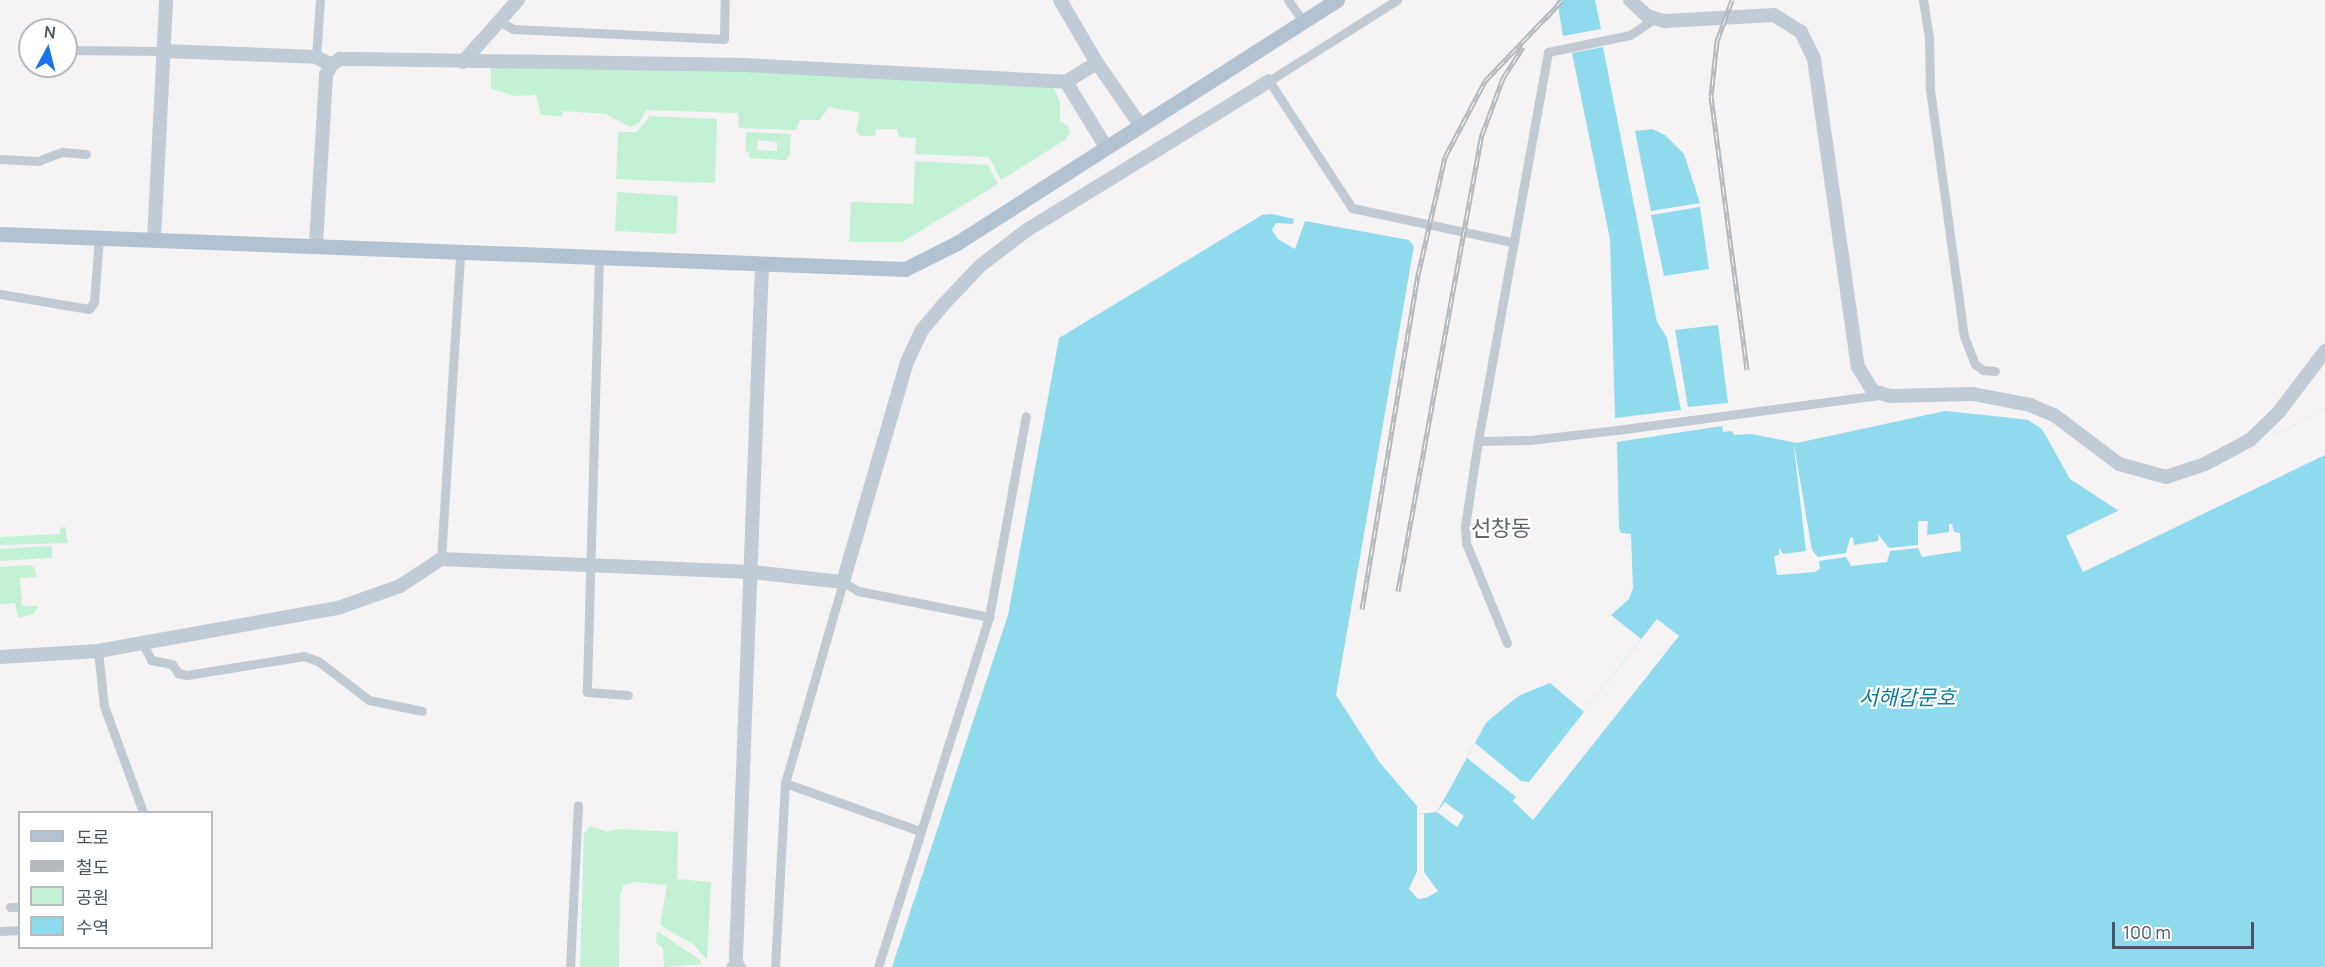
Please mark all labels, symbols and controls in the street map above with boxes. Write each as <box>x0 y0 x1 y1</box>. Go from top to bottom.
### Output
north arrow <box>18 18 78 78</box>
text: N <box>43 21 57 44</box>
district label: 선창동 <box>1471 516 1531 542</box>
water label: 서해갑문호 <box>1859 684 1955 710</box>
legend <box>18 811 213 949</box>
text: 도로 <box>76 825 109 849</box>
text: 철도 <box>76 855 109 879</box>
text: 공원 <box>76 885 109 909</box>
scale bar <box>2115 910 2258 948</box>
text: 수역 <box>76 915 109 939</box>
text: 100 m <box>2123 920 2171 944</box>

